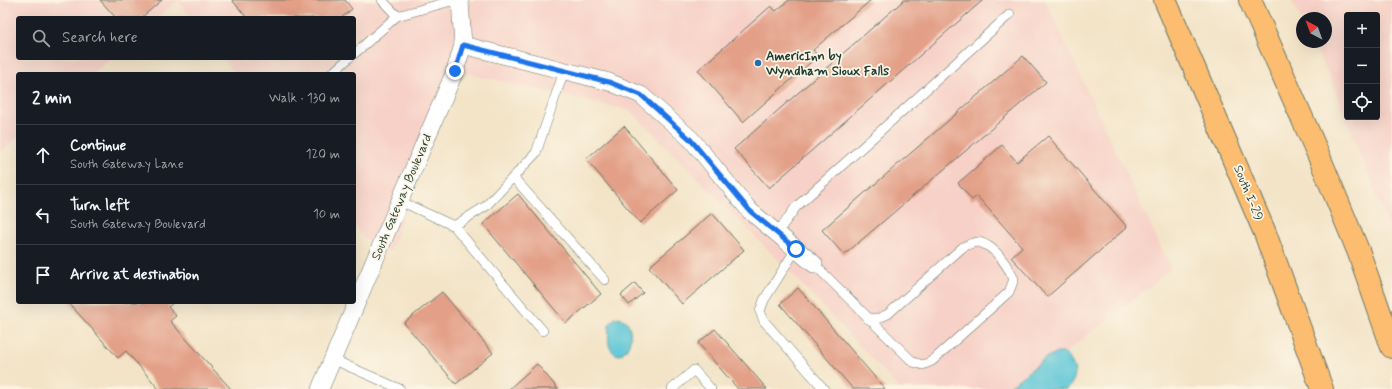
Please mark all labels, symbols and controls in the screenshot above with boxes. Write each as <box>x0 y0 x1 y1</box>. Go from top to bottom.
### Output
north arrow <box>1296 12 1332 48</box>
map controls <box>1344 12 1380 120</box>
button: + <box>1344 12 1380 48</box>
search box <box>16 16 356 60</box>
icon: search <box>30 27 52 49</box>
text: Search here <box>62 28 138 48</box>
place label: AmericInn by Wyndham Sioux Falls <box>765 48 889 80</box>
button: − <box>1344 48 1380 84</box>
marker: AmericInn by Wyndham Sioux Falls <box>753 58 763 68</box>
route end <box>446 62 464 80</box>
button: locate <box>1344 84 1380 120</box>
text: 2 min <box>32 87 72 109</box>
text: Walk · 130 m <box>269 90 340 107</box>
street label: South Gateway Boulevard <box>368 131 436 263</box>
text: Continue <box>70 136 126 156</box>
icon: ahead <box>32 144 54 166</box>
text: 120 m <box>306 146 340 163</box>
text: South Gateway Lane <box>70 156 184 173</box>
street label: South I-29 <box>1229 163 1267 223</box>
text: Turn left <box>70 196 130 216</box>
icon: left <box>32 204 54 226</box>
text: 10 m <box>313 206 340 223</box>
text: South Gateway Boulevard <box>70 216 206 233</box>
route start <box>787 240 805 258</box>
icon: arrive <box>32 264 54 286</box>
text: Arrive at destination <box>70 265 199 285</box>

